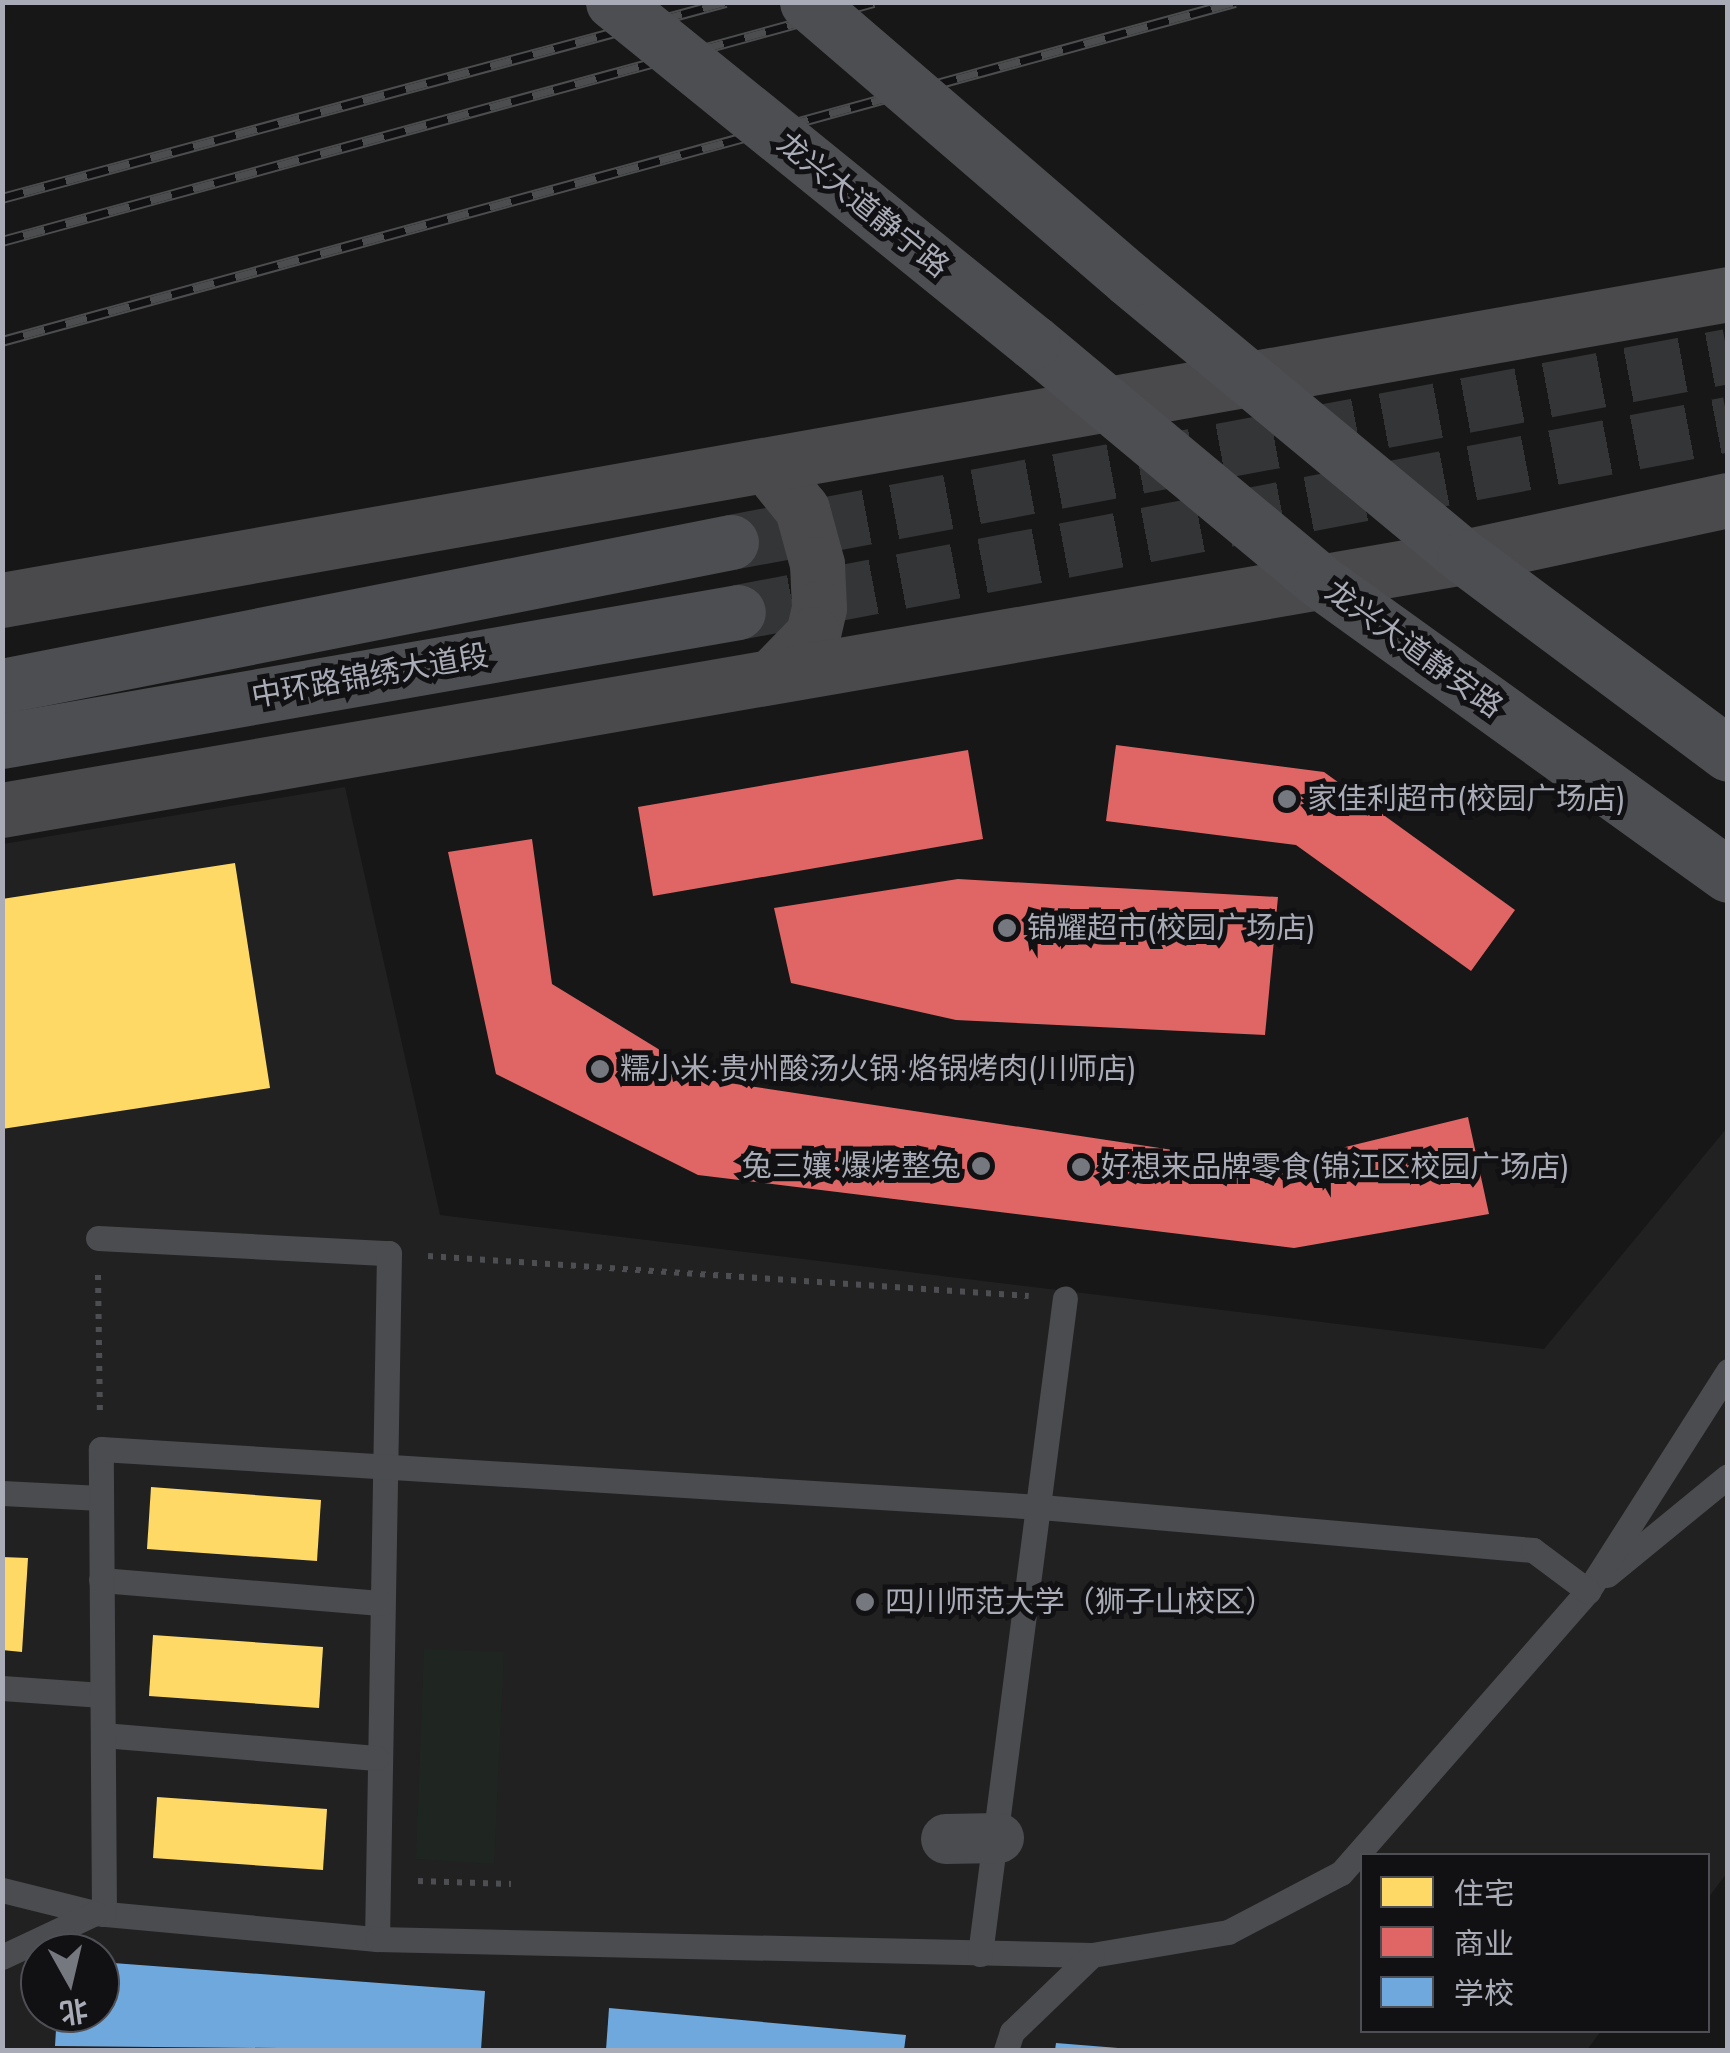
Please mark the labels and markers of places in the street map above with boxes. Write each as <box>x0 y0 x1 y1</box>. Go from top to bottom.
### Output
place label: 家佳利超市(校园广场店) <box>1307 781 1626 817</box>
marker: 家佳利超市(校园广场店) <box>1276 788 1298 810</box>
place label: 锦耀超市(校园广场店) <box>1027 910 1316 946</box>
marker: 锦耀超市(校园广场店) <box>996 917 1018 939</box>
place label: 糯小米·贵州酸汤火锅·烙锅烤肉(川师店) <box>620 1051 1137 1087</box>
marker: 糯小米·贵州酸汤火锅·烙锅烤肉(川师店) <box>589 1058 611 1080</box>
place label: 兔三孃·爆烤整兔 <box>742 1148 961 1184</box>
place label: 好想来品牌零食(锦江区校园广场店) <box>1101 1149 1570 1185</box>
marker: 兔三孃·爆烤整兔 <box>970 1155 992 1177</box>
marker: 好想来品牌零食(锦江区校园广场店) <box>1070 1156 1092 1178</box>
place label: 四川师范大学（狮子山校区） <box>885 1584 1275 1620</box>
marker: 四川师范大学（狮子山校区） <box>854 1591 876 1613</box>

